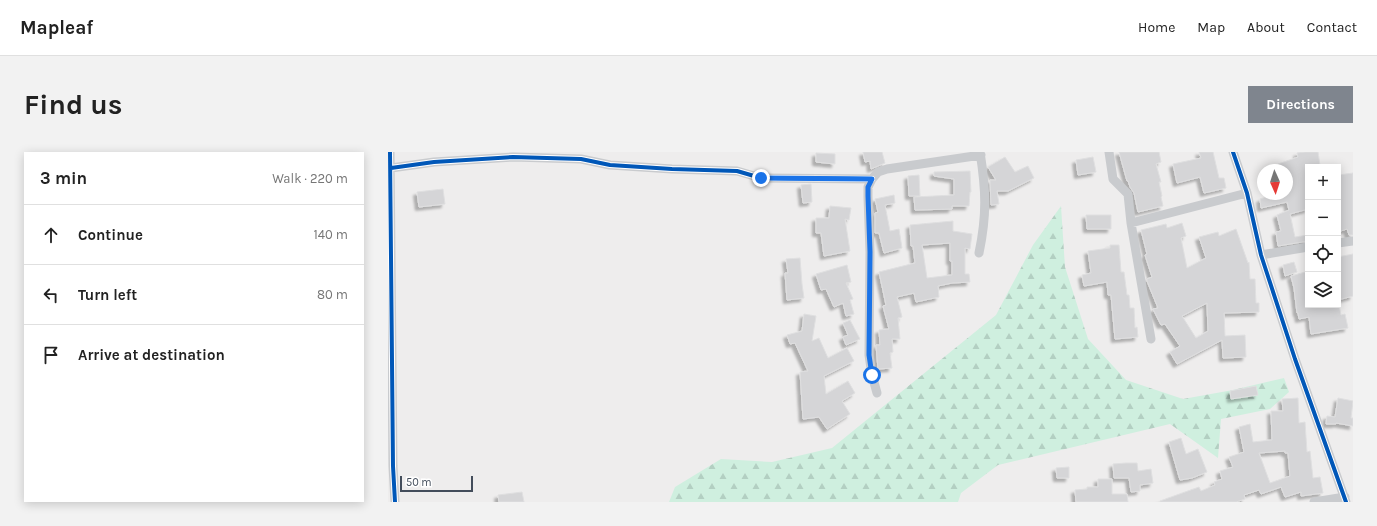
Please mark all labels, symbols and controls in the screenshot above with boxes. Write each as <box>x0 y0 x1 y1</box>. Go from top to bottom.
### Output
text: Mapleaf <box>20 17 93 39</box>
text: Home <box>1138 19 1175 36</box>
text: Map <box>1197 19 1225 36</box>
text: About <box>1247 19 1285 36</box>
text: Contact <box>1307 19 1357 36</box>
button: Directions <box>1248 86 1353 123</box>
text: Find us <box>24 88 123 121</box>
north arrow <box>1257 164 1293 200</box>
map controls <box>1305 164 1341 308</box>
button: + <box>1305 164 1341 200</box>
text: 3 min <box>40 168 87 188</box>
route end <box>752 169 770 187</box>
text: Walk · 220 m <box>272 171 348 186</box>
button: − <box>1305 200 1341 236</box>
icon: ahead <box>40 224 62 246</box>
text: Continue <box>78 226 143 244</box>
text: 140 m <box>313 227 348 242</box>
button: locate <box>1305 236 1341 272</box>
button: layers <box>1305 272 1341 308</box>
icon: left <box>40 284 62 306</box>
text: Turn left <box>78 286 137 304</box>
text: 80 m <box>317 287 348 302</box>
icon: arrive <box>40 344 62 366</box>
text: Arrive at destination <box>78 346 225 364</box>
route start <box>863 366 881 384</box>
scale bar <box>400 474 473 493</box>
text: 50 m <box>406 476 432 489</box>

